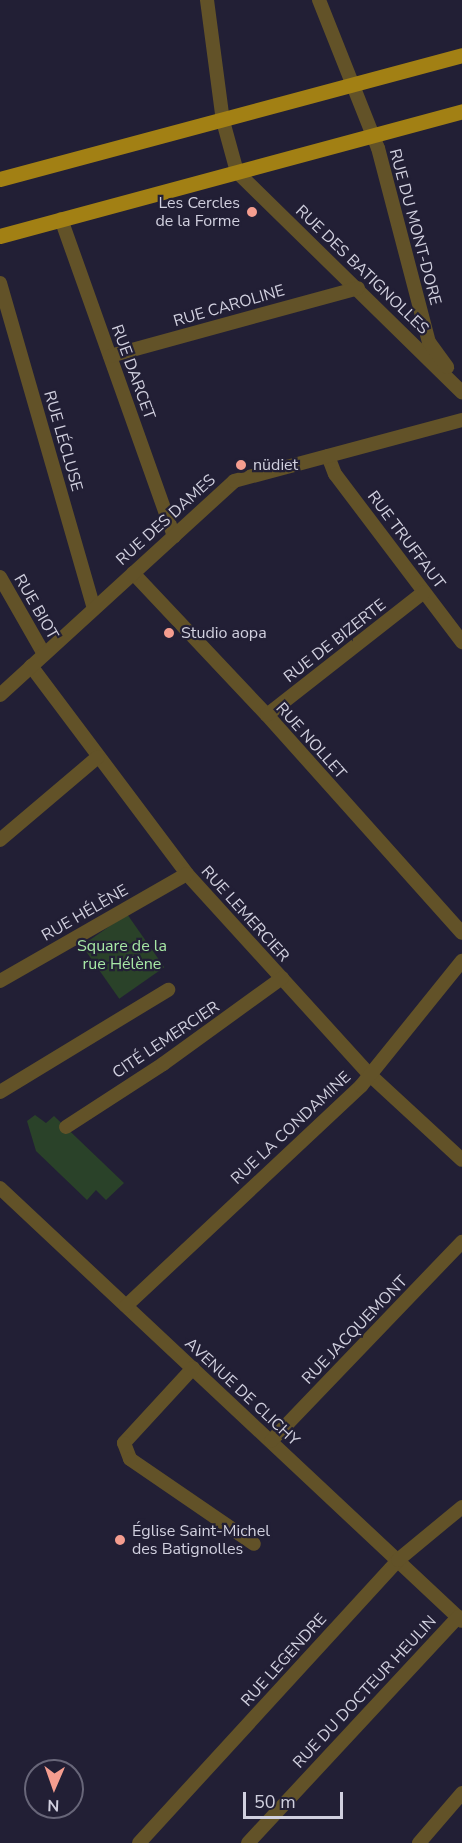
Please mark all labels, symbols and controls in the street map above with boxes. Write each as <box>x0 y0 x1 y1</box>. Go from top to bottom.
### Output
street label: RUE DU MONT-DORE <box>385 147 445 307</box>
place label: Les Cercles de la Forme <box>155 193 240 231</box>
street label: RUE DES BATIGNOLLES <box>291 201 433 339</box>
marker: Les Cercles de la Forme <box>245 205 259 219</box>
street label: RUE CAROLINE <box>171 281 287 331</box>
street label: RUE DARCET <box>107 322 159 422</box>
street label: RUE LÉCLUSE <box>39 389 87 493</box>
place label: nüdiet <box>253 455 298 475</box>
marker: nüdiet <box>234 458 248 472</box>
street label: RUE DES DAMES <box>112 470 220 570</box>
street label: RUE TRUFFAUT <box>363 487 449 593</box>
street label: RUE BIOT <box>10 571 62 643</box>
street label: RUE DE BIZERTE <box>280 595 390 687</box>
place label: Studio aopa <box>181 623 267 643</box>
marker: Studio aopa <box>162 626 176 640</box>
street label: RUE NOLLET <box>272 699 350 783</box>
street label: RUE LEMERCIER <box>197 862 293 966</box>
street label: RUE HÉLÈNE <box>38 881 132 945</box>
park label: Square de la rue Hélène <box>77 936 167 974</box>
street label: CITÉ LEMERCIER <box>109 997 223 1083</box>
street label: RUE LA CONDAMINE <box>227 1068 355 1188</box>
street label: RUE JACQUEMONT <box>298 1272 412 1388</box>
street label: AVENUE DE CLICHY <box>181 1334 303 1450</box>
place label: Église Saint-Michel des Batignolles <box>132 1521 270 1559</box>
marker: Église Saint-Michel des Batignolles <box>113 1533 127 1547</box>
street label: RUE LEGENDRE <box>237 1610 331 1710</box>
street label: RUE DU DOCTEUR HEULIN <box>289 1612 441 1772</box>
north arrow <box>24 1759 84 1819</box>
scale bar <box>246 1780 346 1818</box>
text: 50 m <box>254 1790 296 1814</box>
text: N <box>47 1794 60 1816</box>

